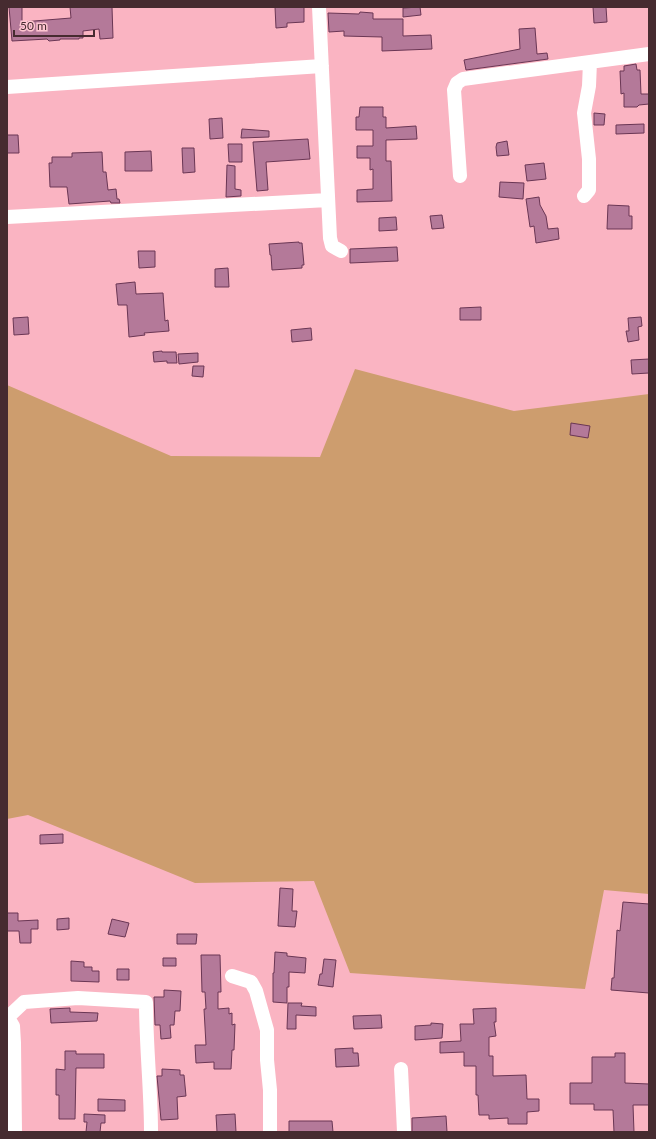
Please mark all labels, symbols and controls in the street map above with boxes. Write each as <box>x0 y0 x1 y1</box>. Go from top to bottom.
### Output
scale bar <box>14 12 94 38</box>
text: 50 m <box>20 18 47 33</box>

